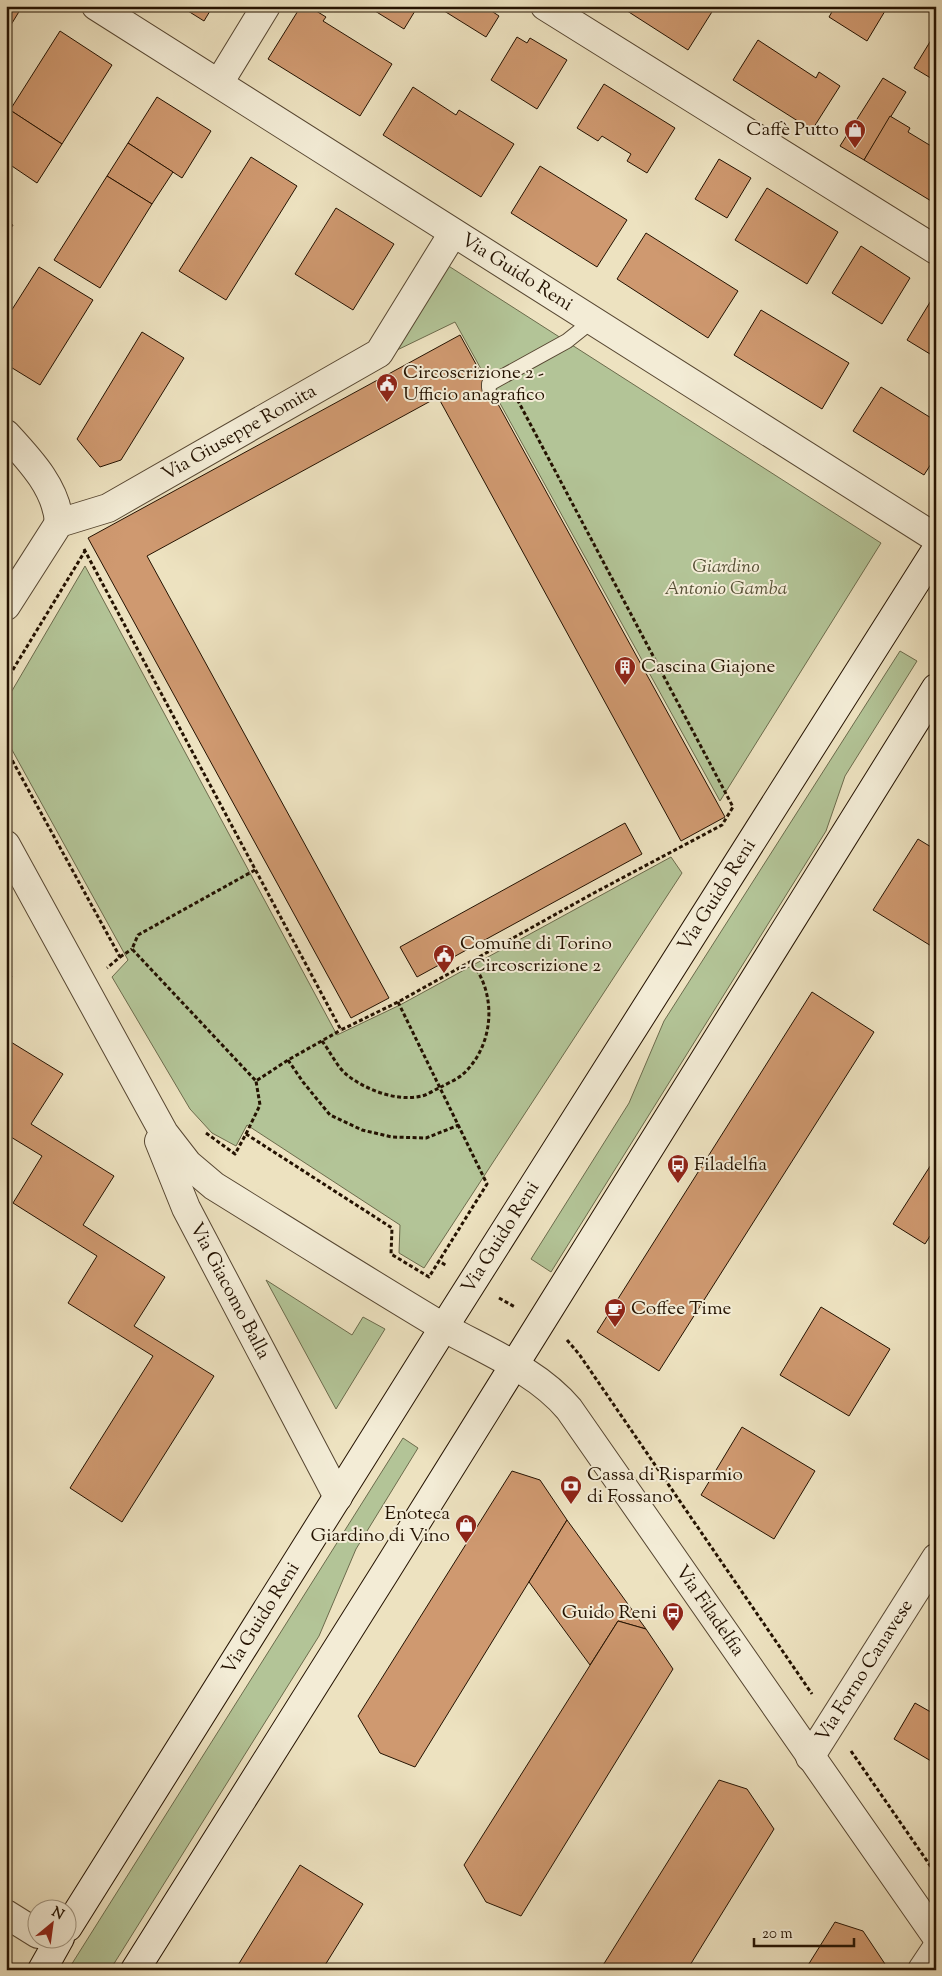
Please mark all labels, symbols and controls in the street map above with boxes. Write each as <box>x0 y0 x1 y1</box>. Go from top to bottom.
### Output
place label: Caffè Putto <box>746 117 839 144</box>
shop icon: Caffè Putto <box>843 118 867 149</box>
street label: Via Guido Reni <box>455 227 578 318</box>
place label: Circoscrizione 2 - Ufficio anagrafico <box>403 360 545 409</box>
public building icon: Circoscrizione 2 - Ufficio anagrafico <box>375 372 399 403</box>
street label: Via Giuseppe Romita <box>157 378 322 488</box>
park label: Giardino Antonio Gamba <box>665 554 788 603</box>
place label: Cascina Giajone <box>641 654 775 681</box>
building icon: Cascina Giajone <box>613 655 637 686</box>
street label: Via Guido Reni <box>672 834 763 957</box>
place label: Comune di Torino - Circoscrizione 2 <box>460 931 612 980</box>
public building icon: Comune di Torino - Circoscrizione 2 <box>432 943 456 974</box>
place label: Filadelfia <box>694 1152 767 1179</box>
bus stop icon: Filadelfia <box>666 1153 690 1184</box>
street label: Via Guido Reni <box>455 1176 546 1299</box>
street label: Via Giacomo Balla <box>183 1218 277 1364</box>
place label: Coffee Time <box>631 1296 731 1323</box>
cafe icon: Coffee Time <box>603 1297 627 1328</box>
place label: Cassa di Risparmio di Fossano <box>587 1462 743 1511</box>
bank icon: Cassa di Risparmio di Fossano <box>559 1474 583 1505</box>
place label: Enoteca Giardino di Vino <box>311 1501 450 1550</box>
shop icon: Enoteca Giardino di Vino <box>454 1513 478 1544</box>
street label: Via Guido Reni <box>216 1557 307 1680</box>
street label: Via Filadelfia <box>668 1560 751 1662</box>
street label: Via Forno Canavese <box>809 1594 920 1747</box>
place label: Guido Reni <box>562 1600 657 1627</box>
bus stop icon: Guido Reni <box>661 1601 685 1632</box>
north arrow <box>28 1898 78 1948</box>
text: N <box>48 1903 67 1926</box>
scale bar <box>754 1916 854 1948</box>
text: 20 m <box>762 1924 793 1945</box>

